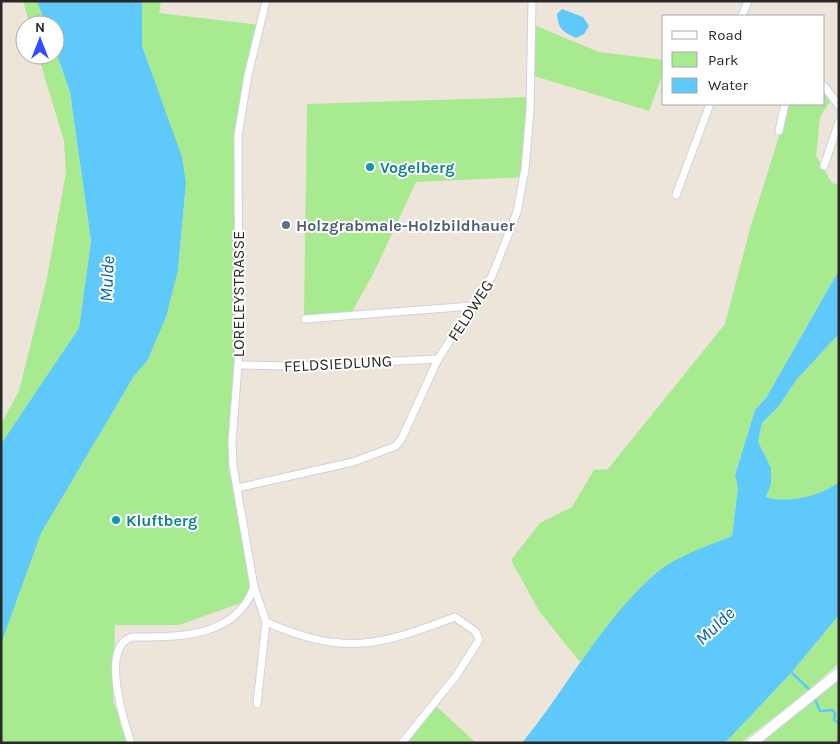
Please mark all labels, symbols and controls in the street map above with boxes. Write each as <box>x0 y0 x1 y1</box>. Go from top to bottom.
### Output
north arrow <box>15 15 65 65</box>
legend <box>662 15 825 105</box>
text: N <box>35 19 45 36</box>
text: Road <box>708 26 743 44</box>
text: Park <box>708 51 738 69</box>
text: Water <box>708 76 749 94</box>
place label: Vogelberg <box>380 158 455 177</box>
marker: Vogelberg <box>364 161 376 173</box>
place label: Holzgrabmale-Holzbildhauer <box>296 216 516 235</box>
marker: Holzgrabmale-Holzbildhauer <box>280 219 292 231</box>
street label: LORELEYSTRASSE <box>229 231 248 357</box>
water label: Mulde <box>95 255 119 303</box>
street label: FELDWEG <box>444 276 497 344</box>
street label: FELDSIEDLUNG <box>283 351 393 376</box>
place label: Kluftberg <box>126 511 197 530</box>
marker: Kluftberg <box>110 514 122 526</box>
water label: Mulde <box>691 602 739 650</box>

